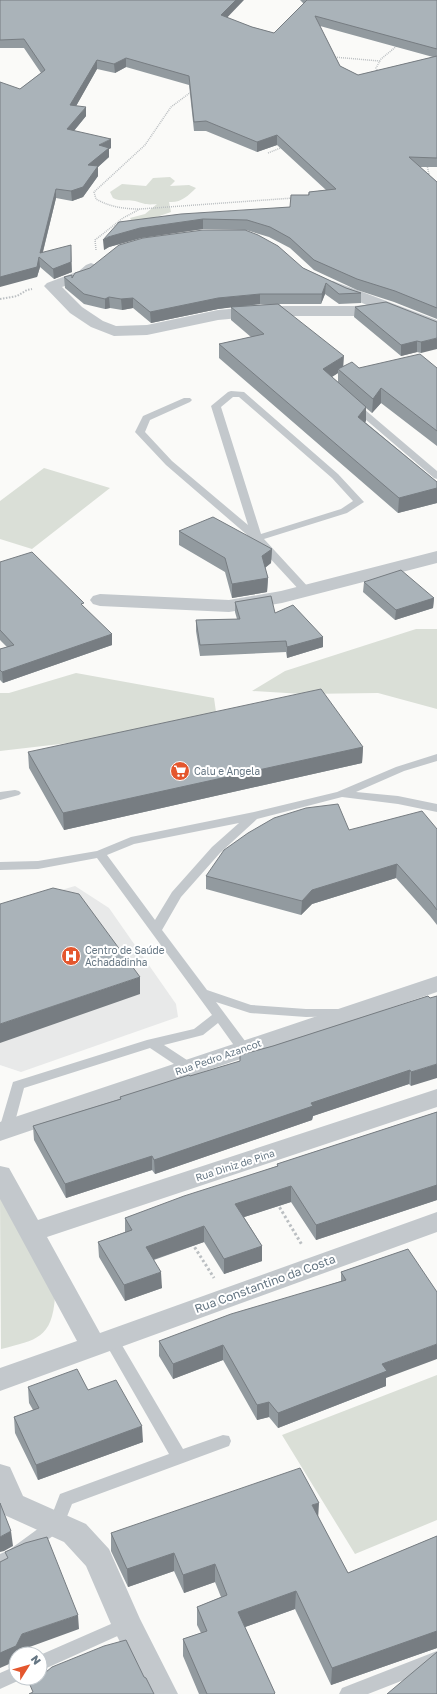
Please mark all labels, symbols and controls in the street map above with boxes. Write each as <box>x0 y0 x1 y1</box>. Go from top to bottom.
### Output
supermarket icon: Calu e Angela <box>169 760 191 782</box>
place label: Calu e Angela <box>194 765 260 777</box>
place label: Centro de Saúde Achadadinha <box>85 944 165 968</box>
hospital icon: Centro de Saúde Achadadinha <box>60 945 82 967</box>
street label: Rua Pedro Azancot <box>173 1037 263 1077</box>
street label: Rua Diniz de Pina <box>194 1147 276 1183</box>
street label: Rua Constantino da Costa <box>192 1251 337 1316</box>
north arrow <box>8 1646 48 1686</box>
text: N <box>29 1652 44 1667</box>

